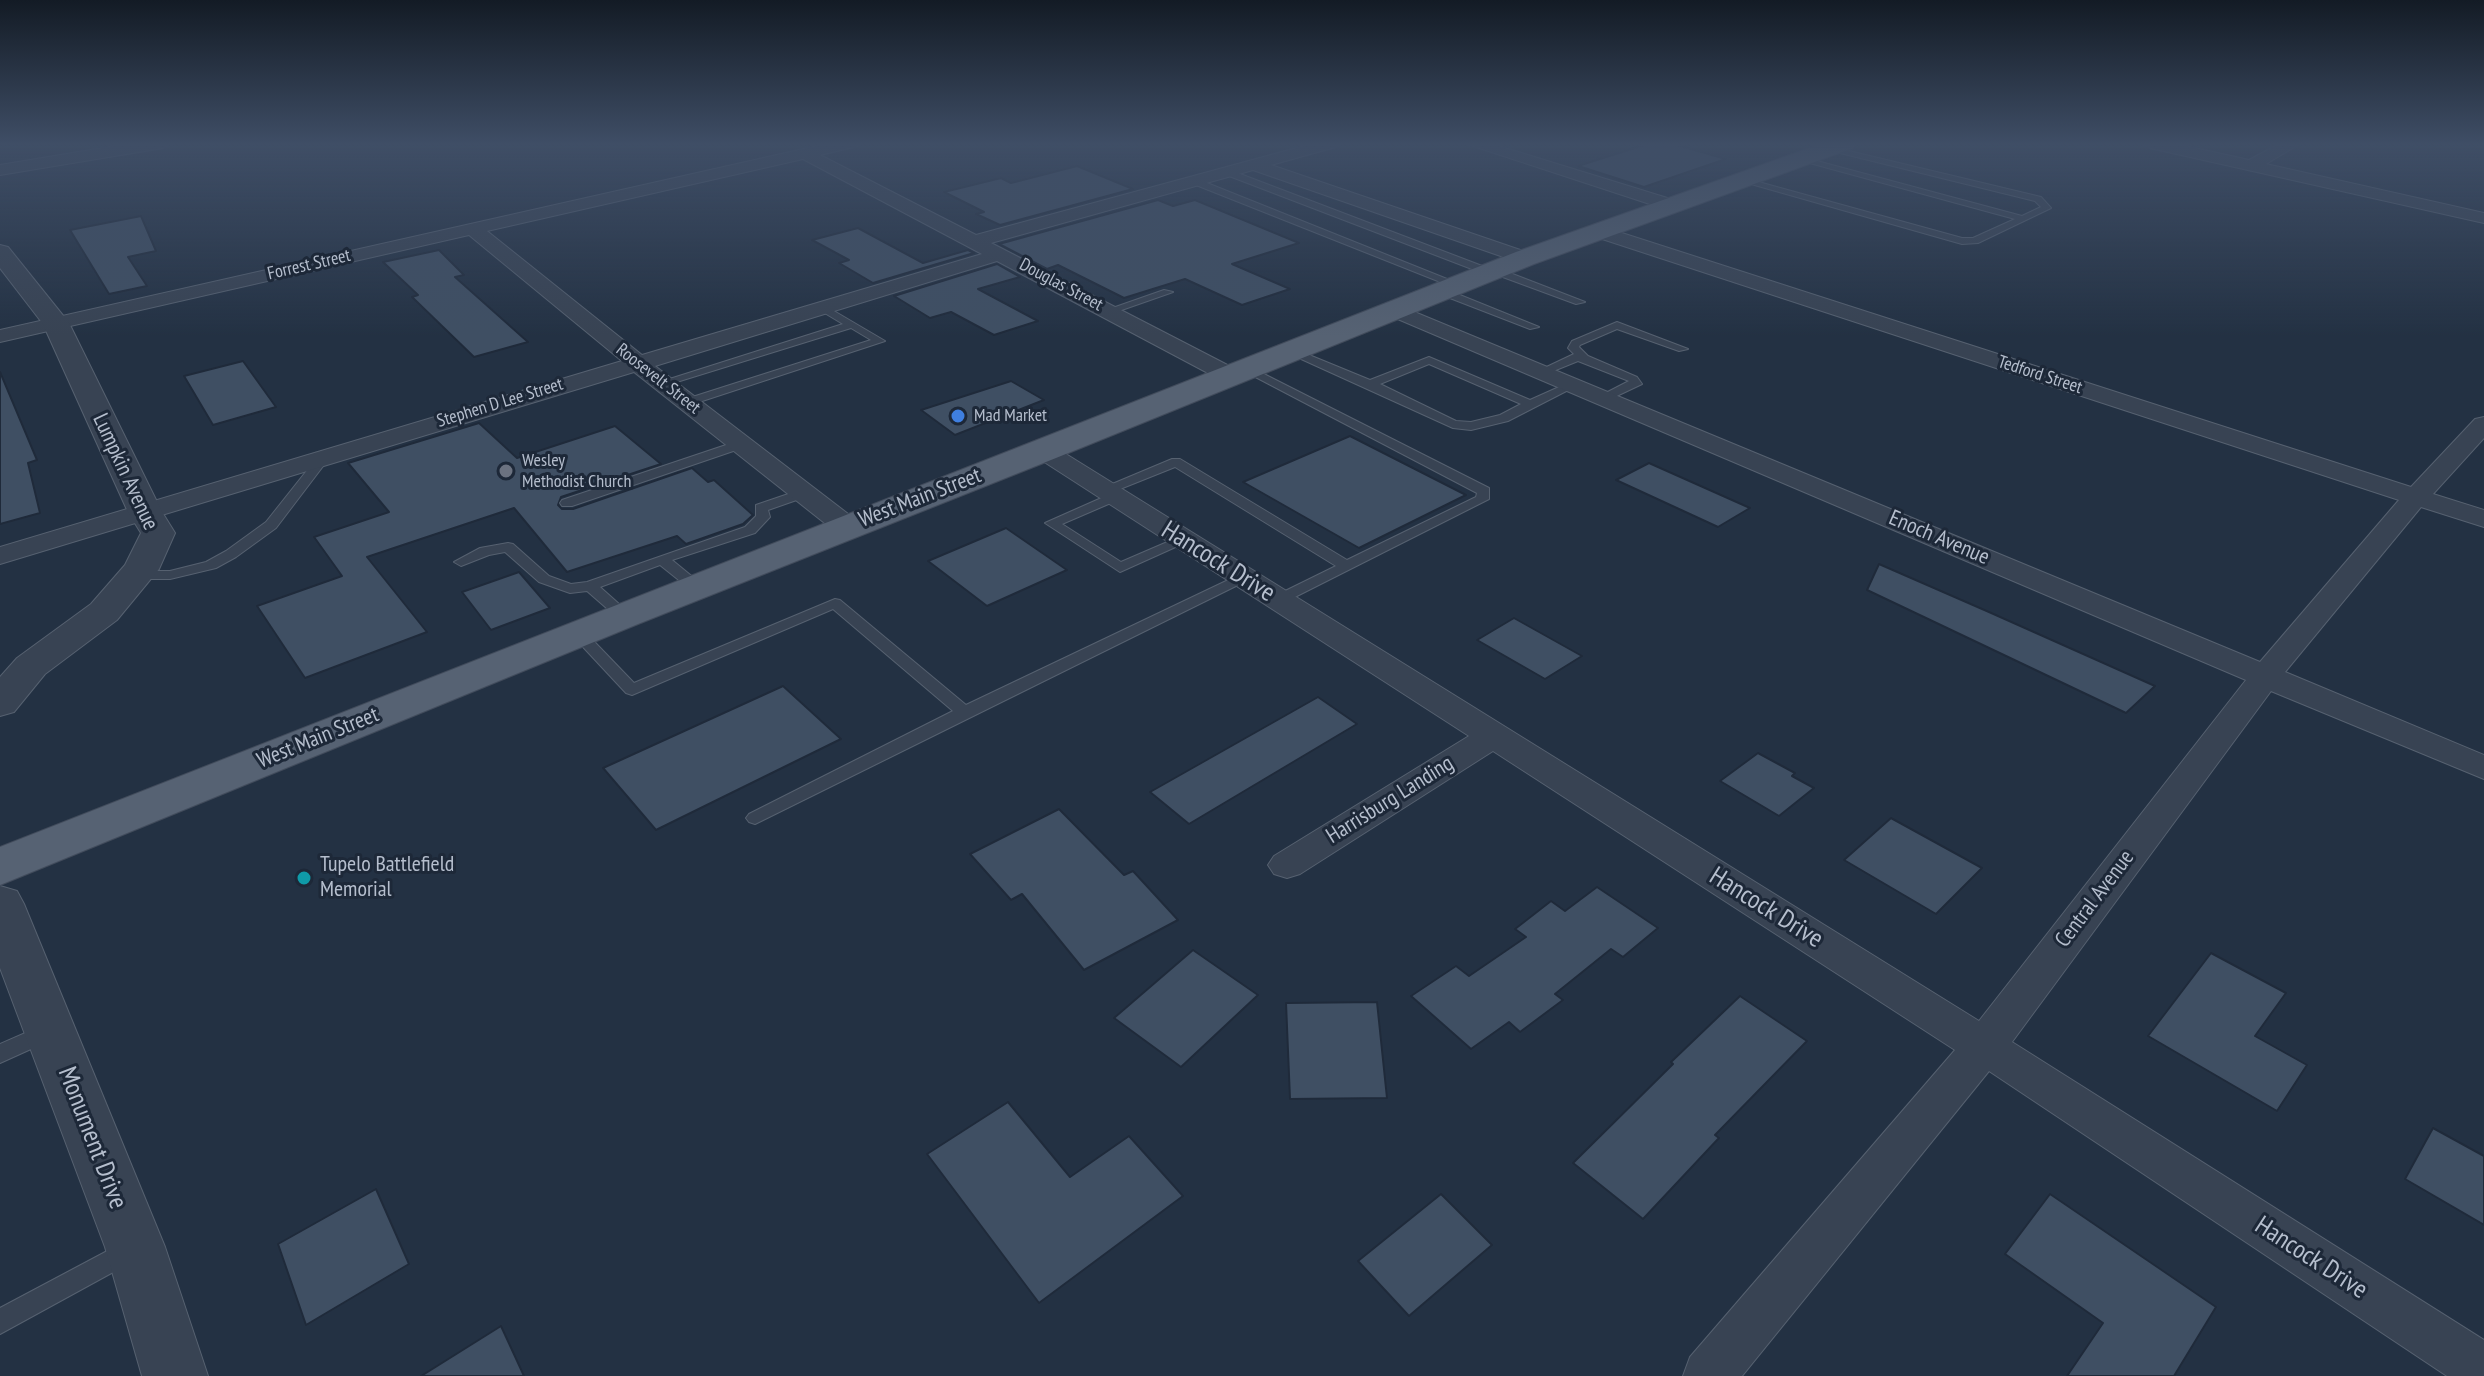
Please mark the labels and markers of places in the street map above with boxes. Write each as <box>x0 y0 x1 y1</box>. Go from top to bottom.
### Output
place label: Mad Market <box>974 405 1047 427</box>
marker: Mad Market <box>949 407 967 425</box>
place label: Wesley Methodist Church <box>522 450 631 492</box>
marker: Wesley Methodist Church <box>497 462 515 480</box>
place label: Tupelo Battlefield Memorial <box>320 852 454 904</box>
marker: Tupelo Battlefield Memorial <box>295 869 313 887</box>

